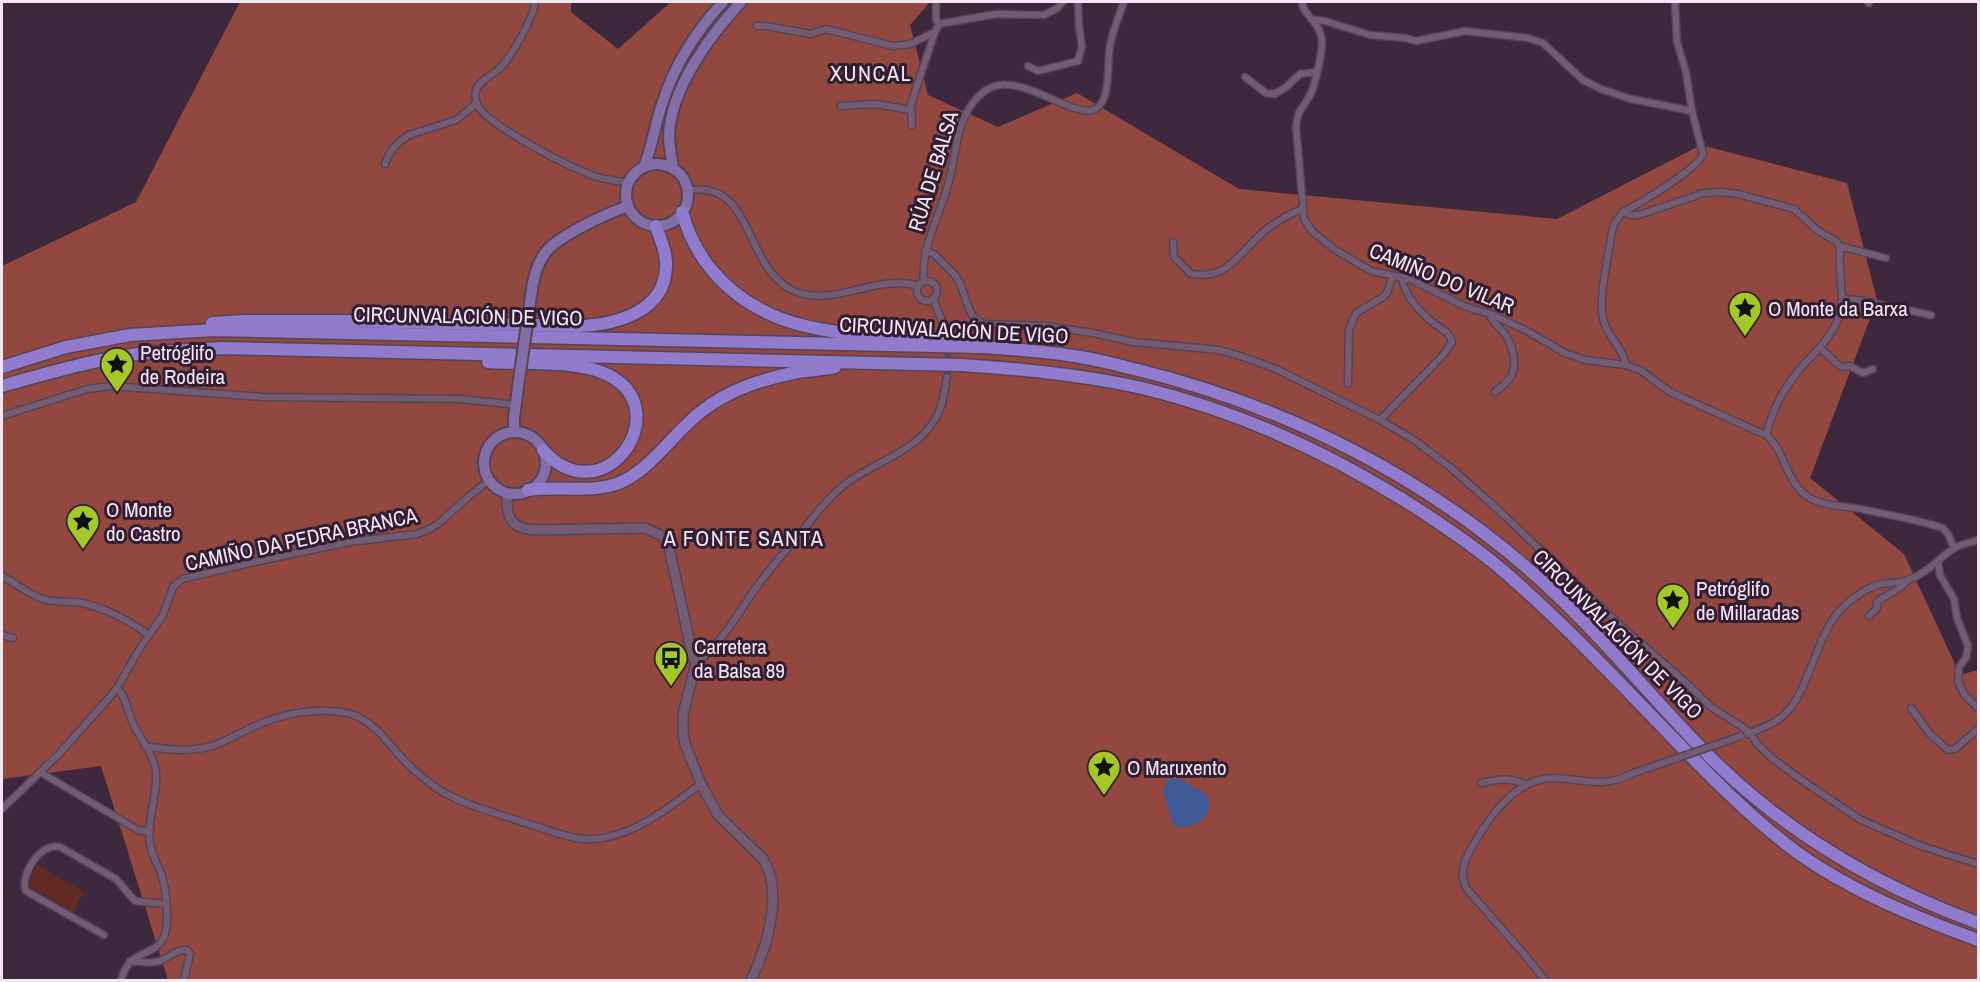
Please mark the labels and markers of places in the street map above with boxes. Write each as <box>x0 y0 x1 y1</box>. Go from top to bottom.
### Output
place icon: O Monte da Barxa <box>1727 290 1763 337</box>
place label: O Monte da Barxa <box>1768 294 1908 323</box>
place label: Petróglifo de Rodeira <box>140 338 226 391</box>
place icon: Petróglifo de Rodeira <box>99 346 135 393</box>
place label: O Monte do Castro <box>106 495 181 548</box>
place icon: O Monte do Castro <box>65 503 101 550</box>
place label: Petróglifo de Millaradas <box>1696 574 1799 627</box>
place icon: Petróglifo de Millaradas <box>1655 582 1691 629</box>
place label: Carretera da Balsa 89 <box>694 632 785 685</box>
bus stop icon: Carretera da Balsa 89 <box>653 640 689 687</box>
place icon: O Maruxento <box>1086 749 1122 796</box>
place label: O Maruxento <box>1127 753 1227 782</box>

